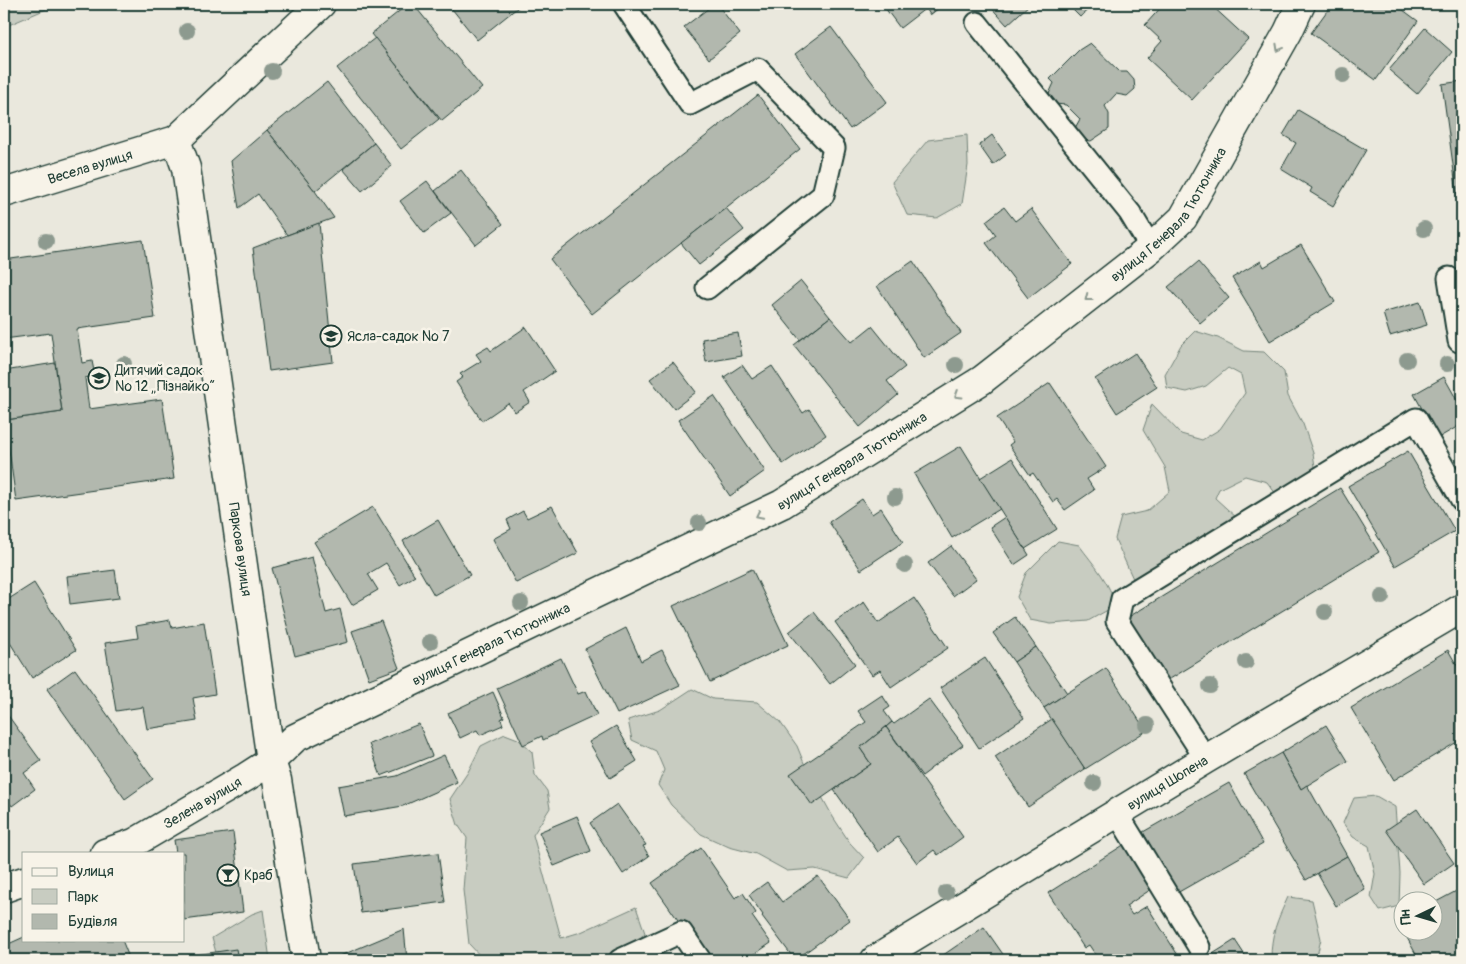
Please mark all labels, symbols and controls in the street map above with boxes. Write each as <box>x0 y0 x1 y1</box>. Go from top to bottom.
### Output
one-way arrow <box>1276 42 1286 51</box>
street label: вулиця Генерала Тютюнника <box>1107 144 1230 285</box>
street label: Весела вулиця <box>46 145 134 188</box>
one-way arrow <box>1085 292 1094 300</box>
school or university icon: Ясла-садок № 7 <box>319 324 343 348</box>
place label: Ясла-садок № 7 <box>347 328 450 345</box>
place label: Дитячий садок № 12 „Пізнайко“ <box>114 362 215 395</box>
school or university icon: Дитячий садок № 12 „Пізнайко“ <box>87 366 111 390</box>
one-way arrow <box>954 389 964 398</box>
street label: вулиця Генерала Тютюнника <box>774 408 930 514</box>
street label: Паркова вулиця <box>226 501 256 597</box>
one-way arrow <box>755 509 764 519</box>
street label: вулиця Генерала Тютюнника <box>409 599 573 689</box>
street label: вулиця Шопена <box>1124 751 1211 813</box>
street label: Зелена вулиця <box>160 773 245 832</box>
legend <box>22 852 185 942</box>
text: Вулиця <box>68 862 114 881</box>
bar icon: Краб <box>216 863 240 887</box>
place label: Краб <box>244 867 273 884</box>
text: Парк <box>68 888 99 907</box>
north arrow <box>1394 892 1444 942</box>
text: Пн <box>1396 909 1415 925</box>
text: Будівля <box>68 912 117 931</box>

